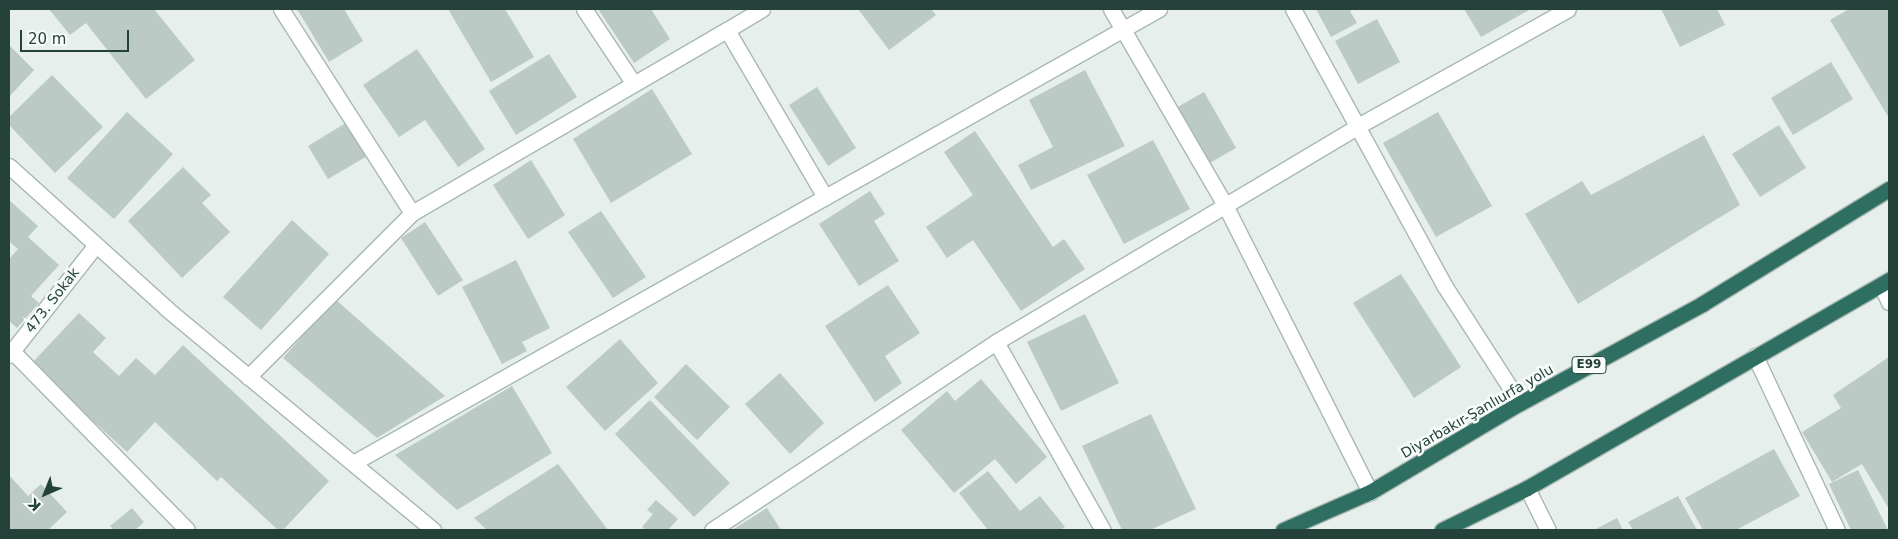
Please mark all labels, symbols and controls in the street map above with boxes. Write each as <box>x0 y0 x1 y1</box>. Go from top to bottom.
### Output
scale bar <box>22 20 131 52</box>
text: 20 m <box>28 30 66 48</box>
street label: 473. Sokak <box>21 264 83 336</box>
road number: E99 <box>1572 356 1606 374</box>
street label: Diyarbakır-Şanlıurfa yolu <box>1398 360 1556 462</box>
north arrow <box>20 469 70 519</box>
text: K <box>25 495 44 514</box>

